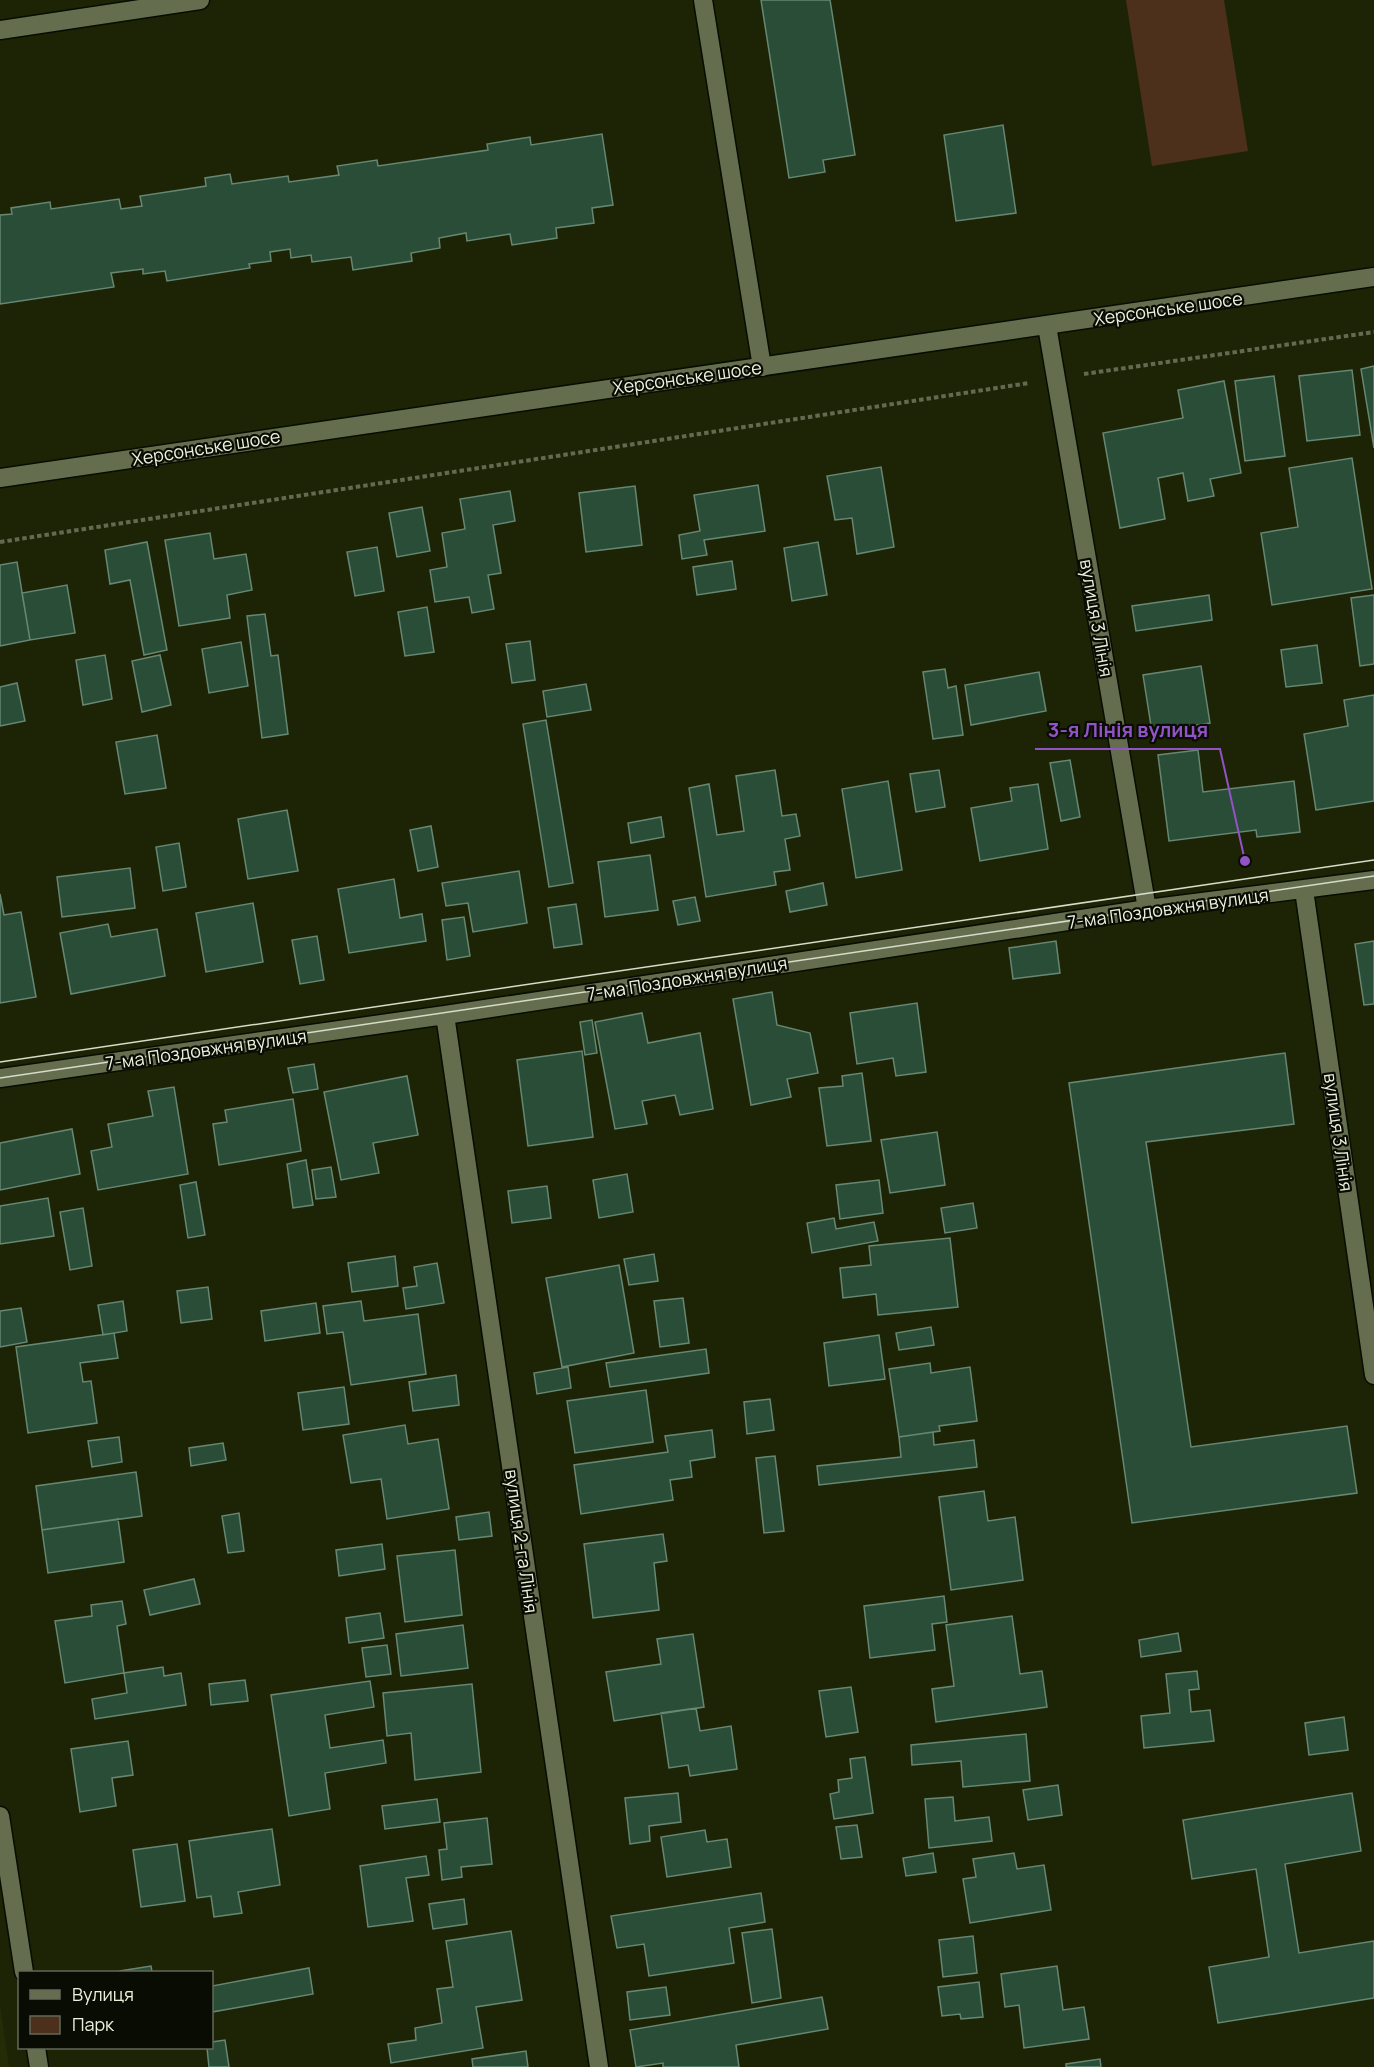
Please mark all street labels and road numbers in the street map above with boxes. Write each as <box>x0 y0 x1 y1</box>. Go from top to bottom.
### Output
street label: Херсонське шосе <box>1092 286 1244 330</box>
street label: Херсонське шосе <box>611 355 763 399</box>
street label: Херсонське шосе <box>130 423 282 471</box>
street label: вулиця 3 Лінія <box>1075 557 1119 679</box>
street label: 7-ма Поздовжня вулиця <box>1066 882 1270 934</box>
street label: 7-ма Поздовжня вулиця <box>585 950 789 1006</box>
street label: 7-ма Поздовжня вулиця <box>104 1023 308 1075</box>
street label: вулиця 3 Лінія <box>1319 1071 1359 1193</box>
street label: вулиця 2-га Лінія <box>500 1468 544 1614</box>

